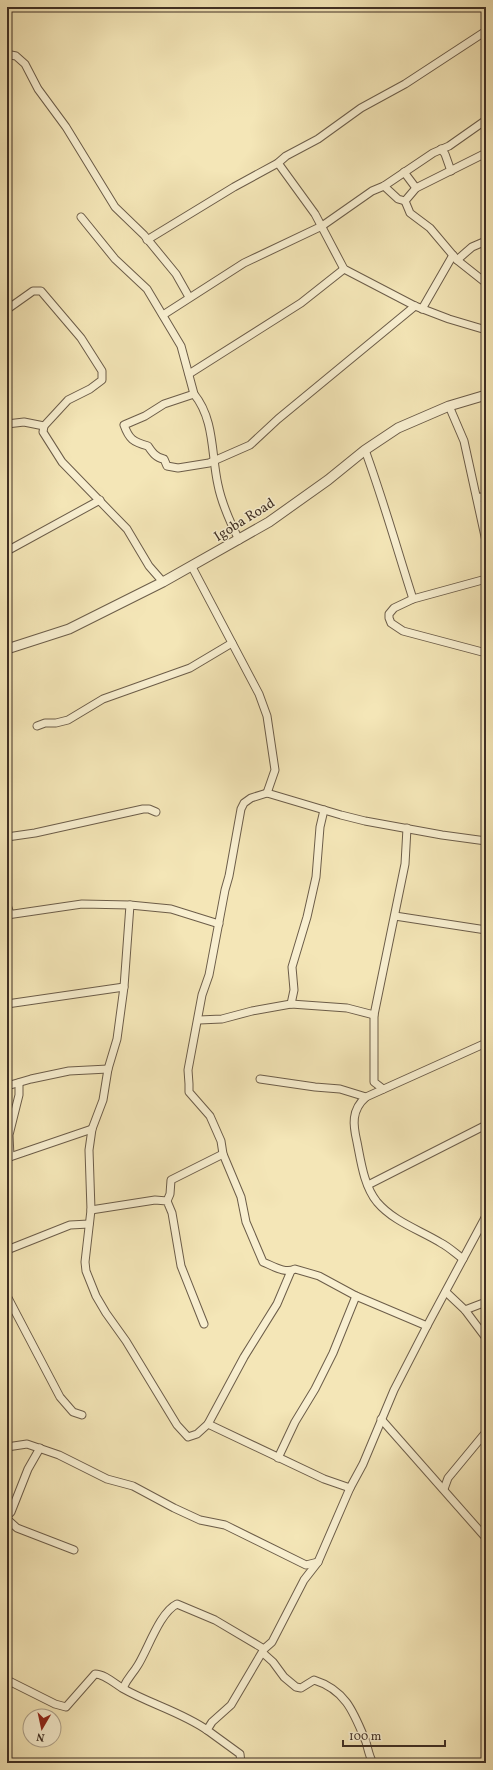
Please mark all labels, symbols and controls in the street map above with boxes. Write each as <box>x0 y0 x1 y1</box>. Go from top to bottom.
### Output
street label: Igoba Road <box>211 494 279 546</box>
north arrow <box>22 1708 62 1748</box>
scale bar <box>343 1722 445 1748</box>
text: N <box>36 1728 46 1744</box>
text: 100 m <box>349 1729 382 1745</box>

